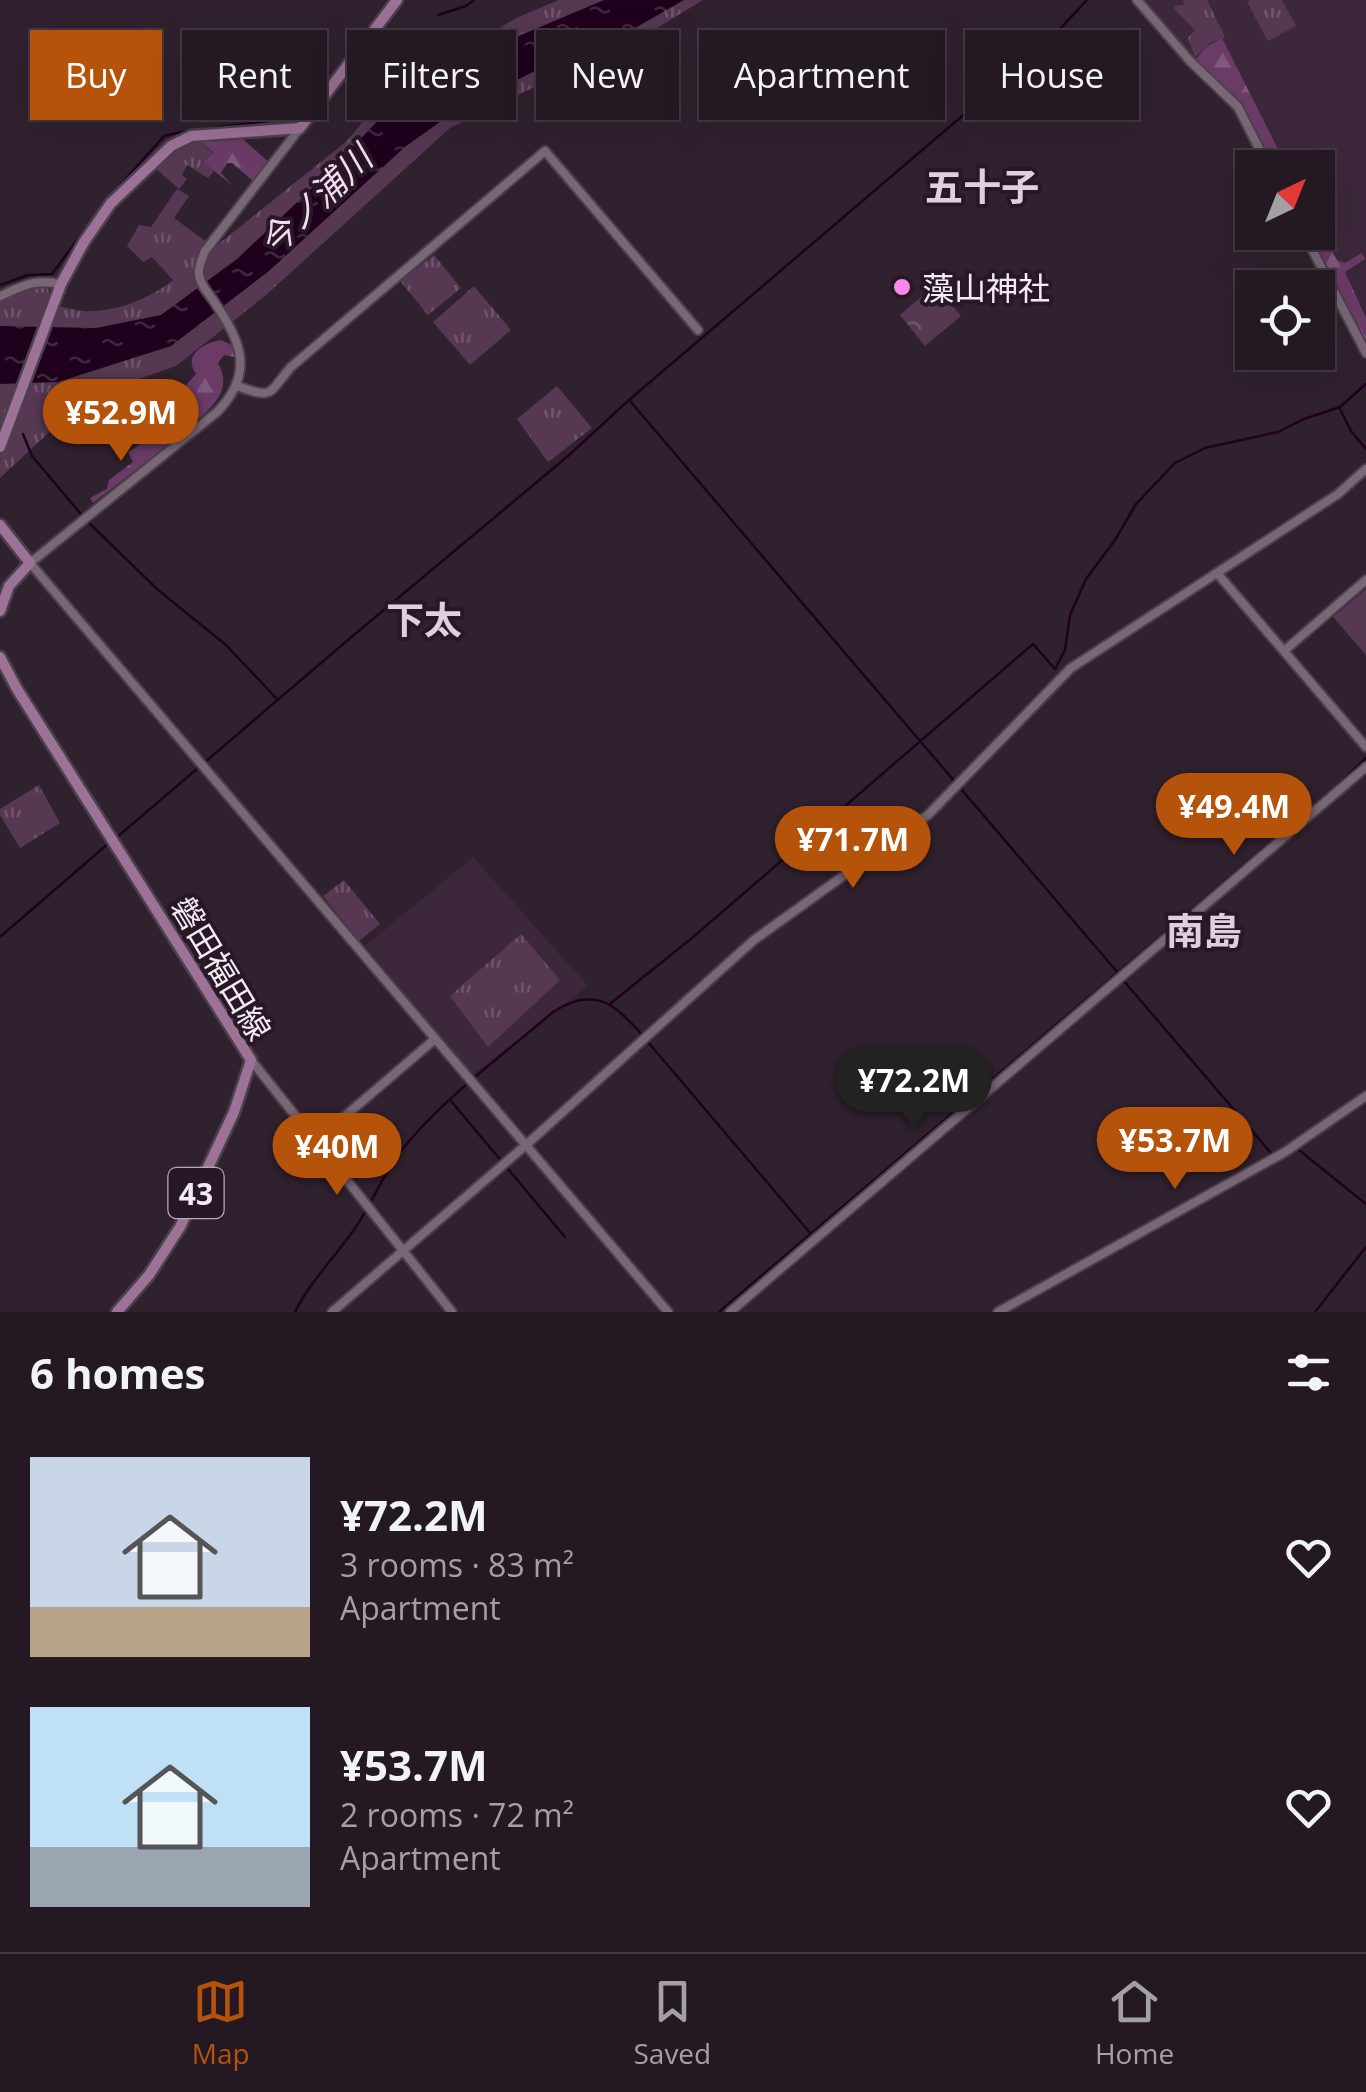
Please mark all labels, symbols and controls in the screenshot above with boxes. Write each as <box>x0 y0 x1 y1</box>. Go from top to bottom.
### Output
chip: Buy <box>30 30 162 120</box>
chip: Rent <box>182 30 327 120</box>
chip: Filters <box>347 30 516 120</box>
chip: New <box>536 30 679 120</box>
chip: Apartment <box>699 30 945 120</box>
chip: House <box>965 30 1139 120</box>
water label: 今ノ浦川 <box>248 132 385 266</box>
north arrow <box>1235 150 1335 250</box>
map controls <box>1235 150 1335 370</box>
district label: 五十子 <box>925 160 1039 212</box>
place label: 藻山神社 <box>922 266 1050 309</box>
button: locate <box>1235 270 1335 370</box>
marker: 藻山神社 <box>891 276 913 298</box>
pin: ¥52.9M <box>40 379 202 464</box>
text: ¥52.9M <box>65 390 177 433</box>
district label: 下太 <box>386 593 462 645</box>
pin: ¥49.4M <box>1153 773 1315 858</box>
text: ¥49.4M <box>1178 784 1290 827</box>
pin: ¥71.7M <box>772 806 934 891</box>
text: ¥71.7M <box>797 817 909 860</box>
street label: 磐田福田線 <box>162 888 282 1048</box>
district label: 南島 <box>1166 904 1242 956</box>
pin: ¥72.2M <box>833 1047 995 1132</box>
text: ¥72.2M <box>858 1058 970 1101</box>
pin: ¥53.7M <box>1094 1107 1256 1192</box>
pin: ¥40M <box>278 1113 396 1198</box>
text: ¥53.7M <box>1119 1118 1231 1161</box>
text: ¥40M <box>294 1124 380 1167</box>
road number: 43 <box>168 1168 224 1218</box>
text: 6 homes <box>30 1344 205 1401</box>
icon: filters <box>1281 1345 1336 1400</box>
text: ¥72.2M <box>340 1486 488 1543</box>
icon: home <box>110 1497 230 1617</box>
icon: heart <box>1281 1530 1336 1585</box>
text: 3 rooms · 83 m² <box>340 1543 574 1586</box>
text: Apartment <box>340 1586 501 1629</box>
text: ¥53.7M <box>340 1736 488 1793</box>
icon: home <box>110 1747 230 1867</box>
icon: heart <box>1281 1780 1336 1835</box>
text: 2 rooms · 72 m² <box>340 1793 574 1836</box>
text: Apartment <box>340 1836 501 1879</box>
tab: Map <box>192 1974 250 2072</box>
tab: Saved <box>633 1974 711 2072</box>
tab: Home <box>1095 1974 1174 2072</box>

